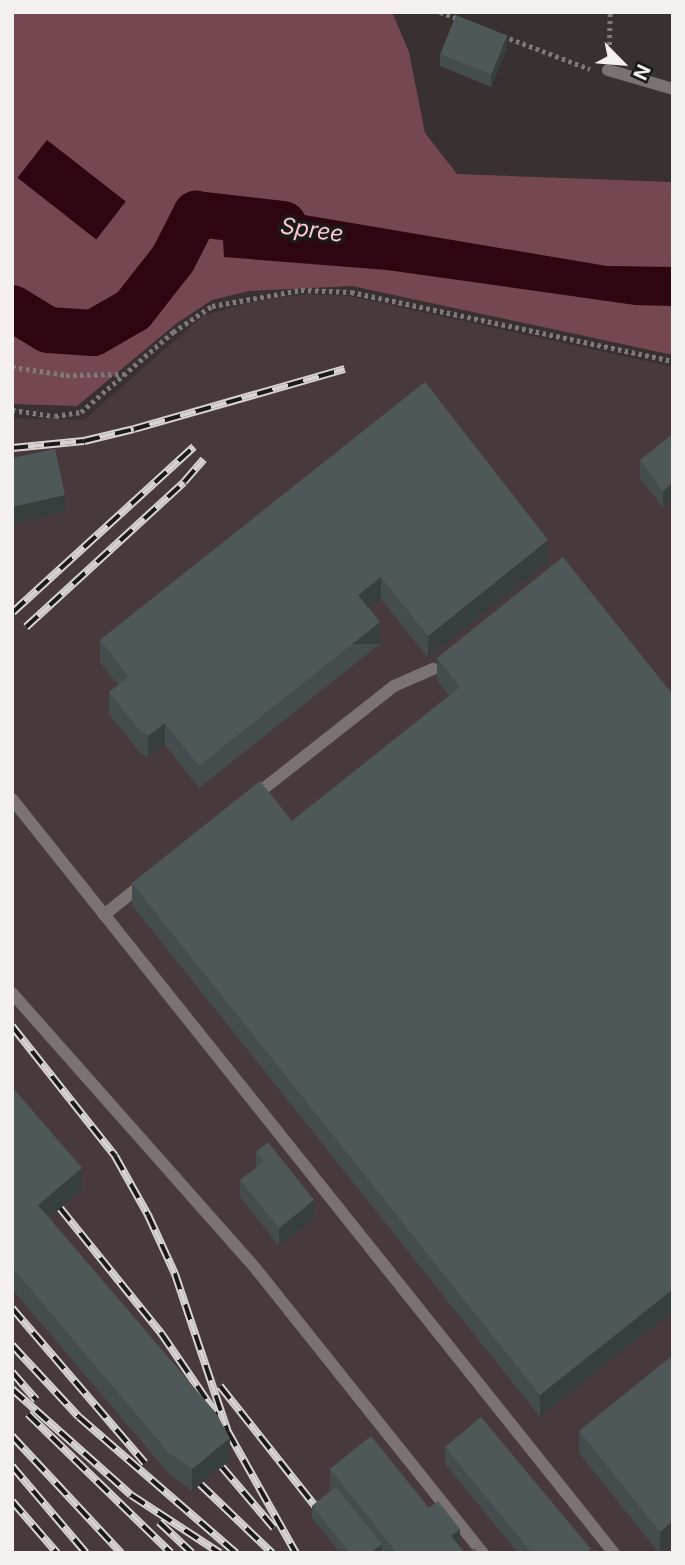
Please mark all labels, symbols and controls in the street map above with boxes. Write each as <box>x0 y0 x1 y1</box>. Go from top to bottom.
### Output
north arrow <box>587 28 657 98</box>
text: N <box>628 61 655 84</box>
water label: Spree <box>279 212 345 248</box>

